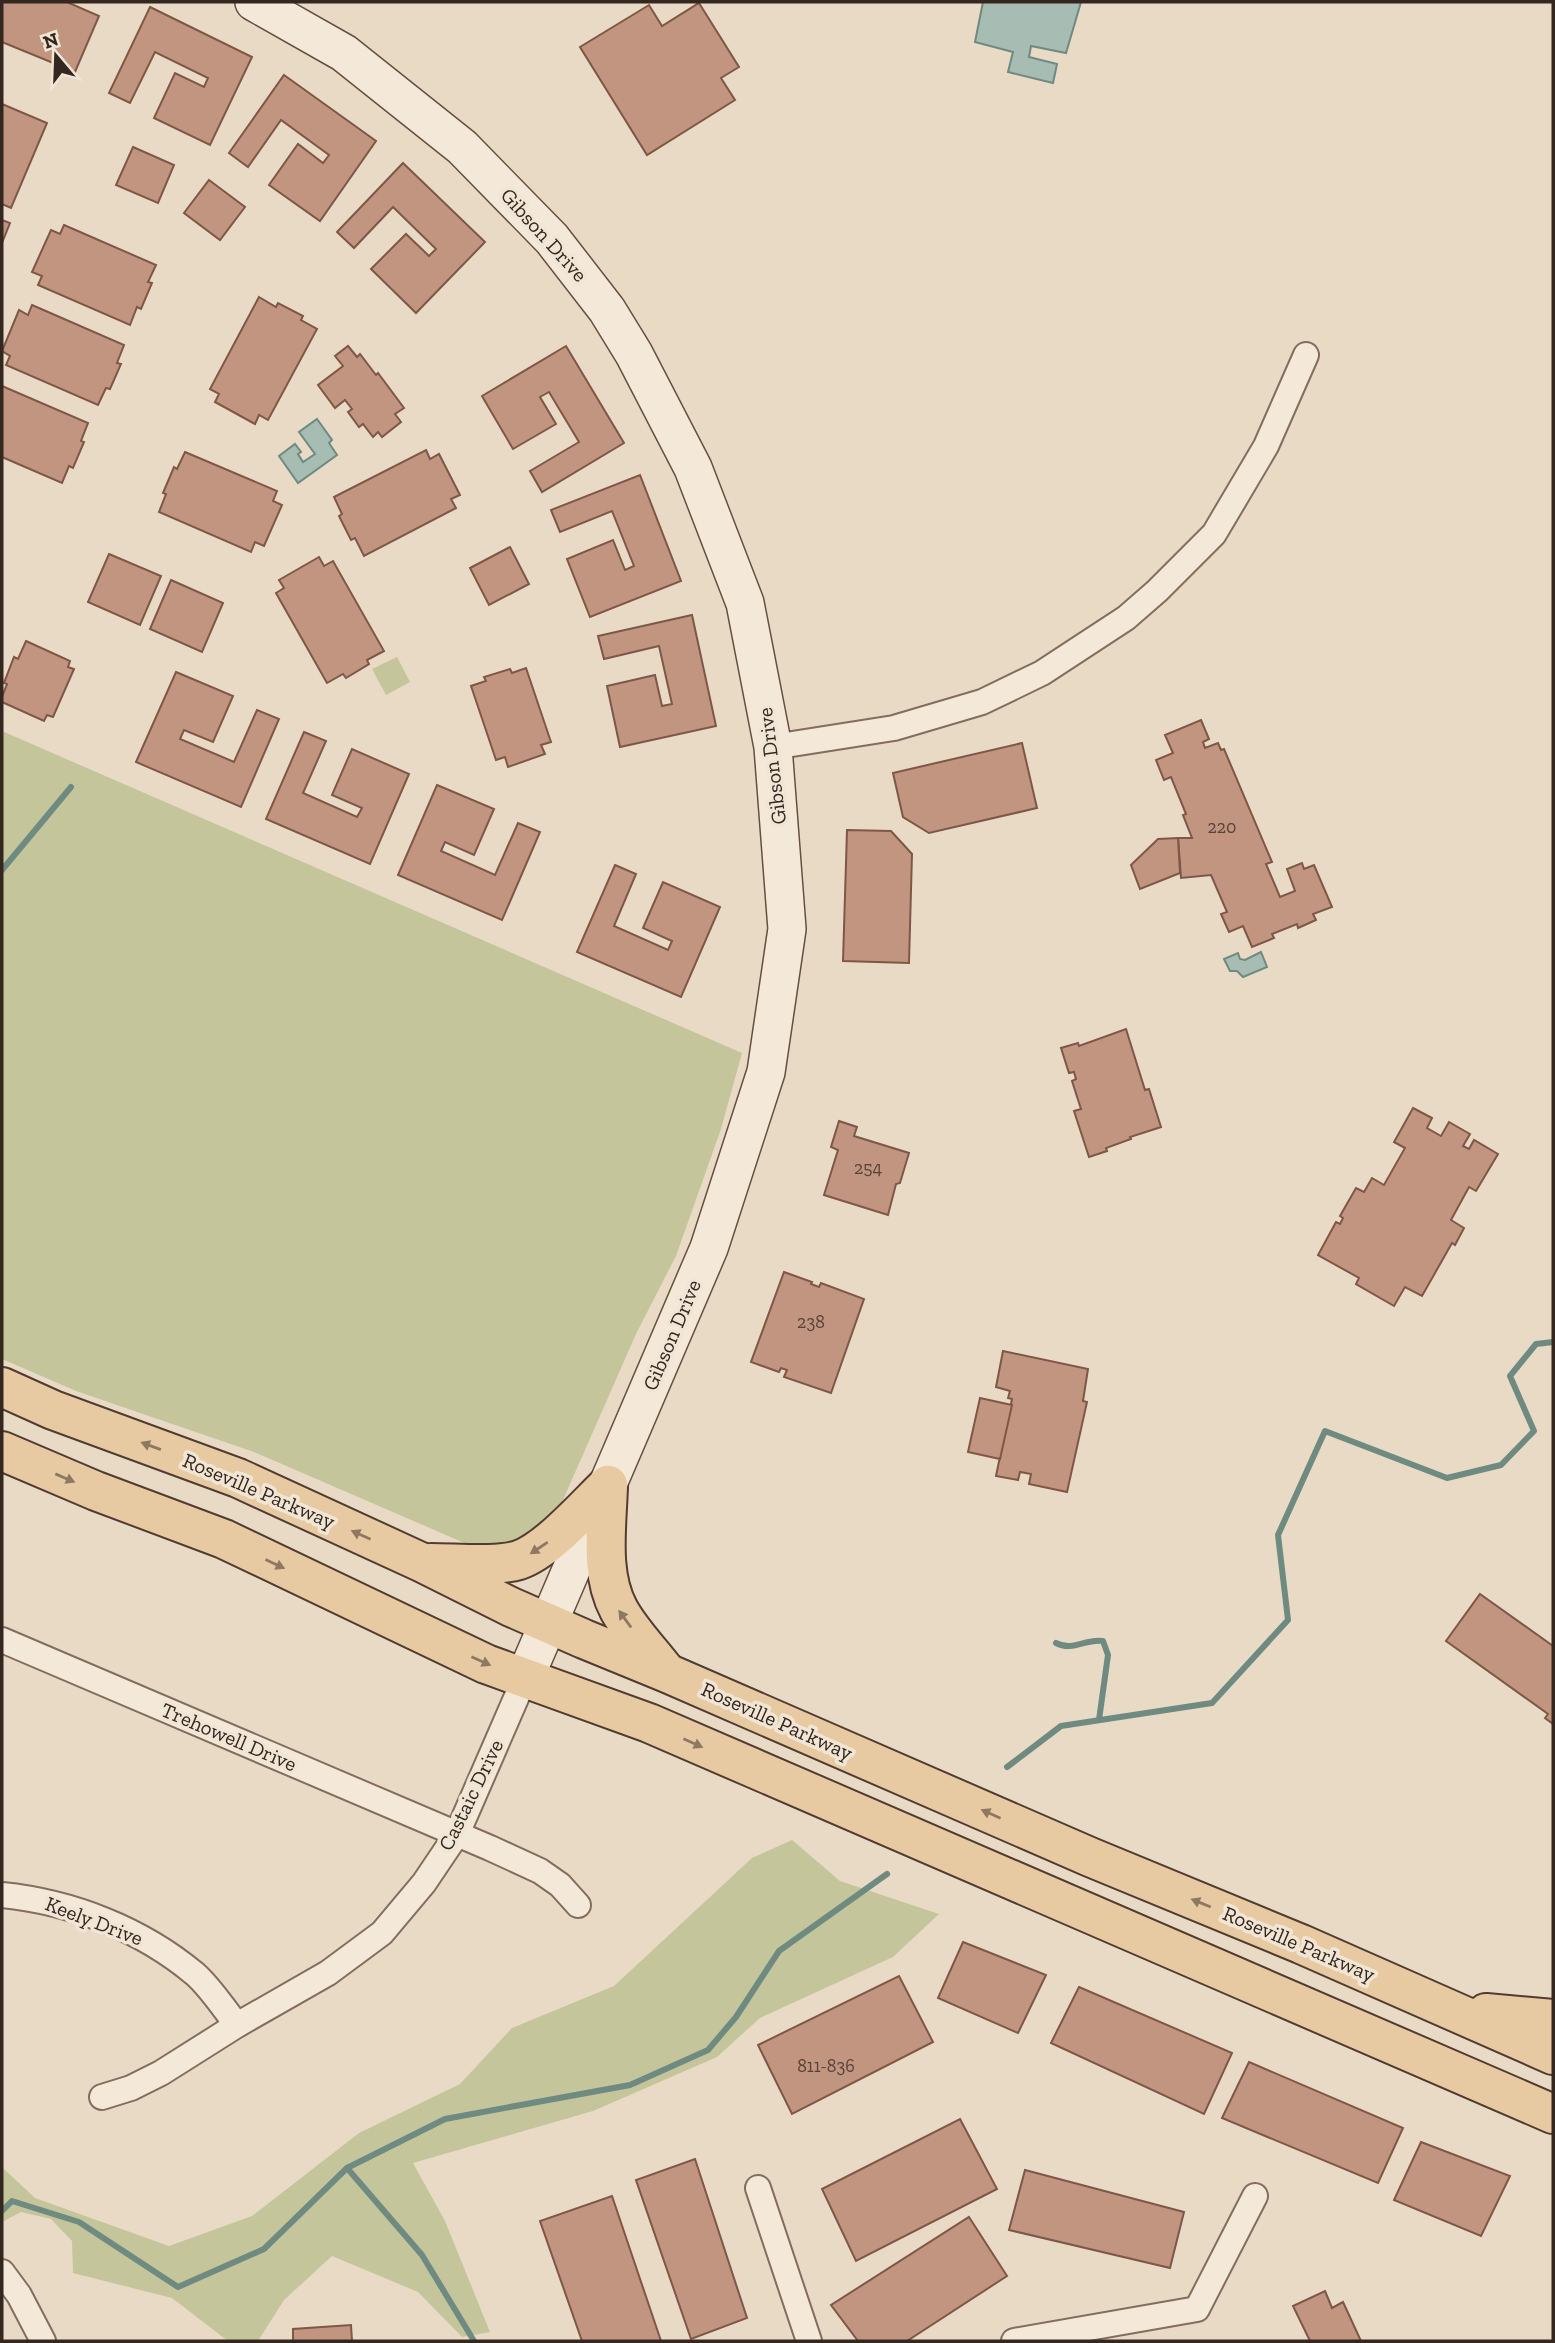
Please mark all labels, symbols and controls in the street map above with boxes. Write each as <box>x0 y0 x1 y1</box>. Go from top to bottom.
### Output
north arrow <box>21 21 91 91</box>
text: N <box>40 27 61 54</box>
street label: Gibson Drive <box>496 183 593 287</box>
street label: Gibson Drive <box>752 706 791 826</box>
house number: 220 <box>1208 816 1236 838</box>
house number: 254 <box>854 1157 882 1179</box>
street label: Gibson Drive <box>637 1276 706 1394</box>
house number: 238 <box>797 1311 825 1333</box>
one-way arrow <box>140 1440 161 1451</box>
street label: Roseville Parkway <box>179 1447 339 1534</box>
one-way arrow <box>54 1473 75 1484</box>
one-way arrow <box>351 1529 371 1540</box>
one-way arrow <box>530 1541 548 1555</box>
one-way arrow <box>265 1558 285 1570</box>
one-way arrow <box>619 1610 633 1628</box>
one-way arrow <box>470 1656 491 1667</box>
street label: Roseville Parkway <box>698 1676 857 1765</box>
street label: Trehowell Drive <box>158 1697 301 1776</box>
street label: Castaic Drive <box>433 1735 508 1854</box>
one-way arrow <box>683 1737 703 1749</box>
one-way arrow <box>981 1808 1001 1820</box>
street label: Keely Drive <box>42 1890 147 1951</box>
one-way arrow <box>1190 1897 1211 1908</box>
street label: Roseville Parkway <box>1219 1900 1379 1987</box>
house number: 811-836 <box>797 2055 855 2077</box>

